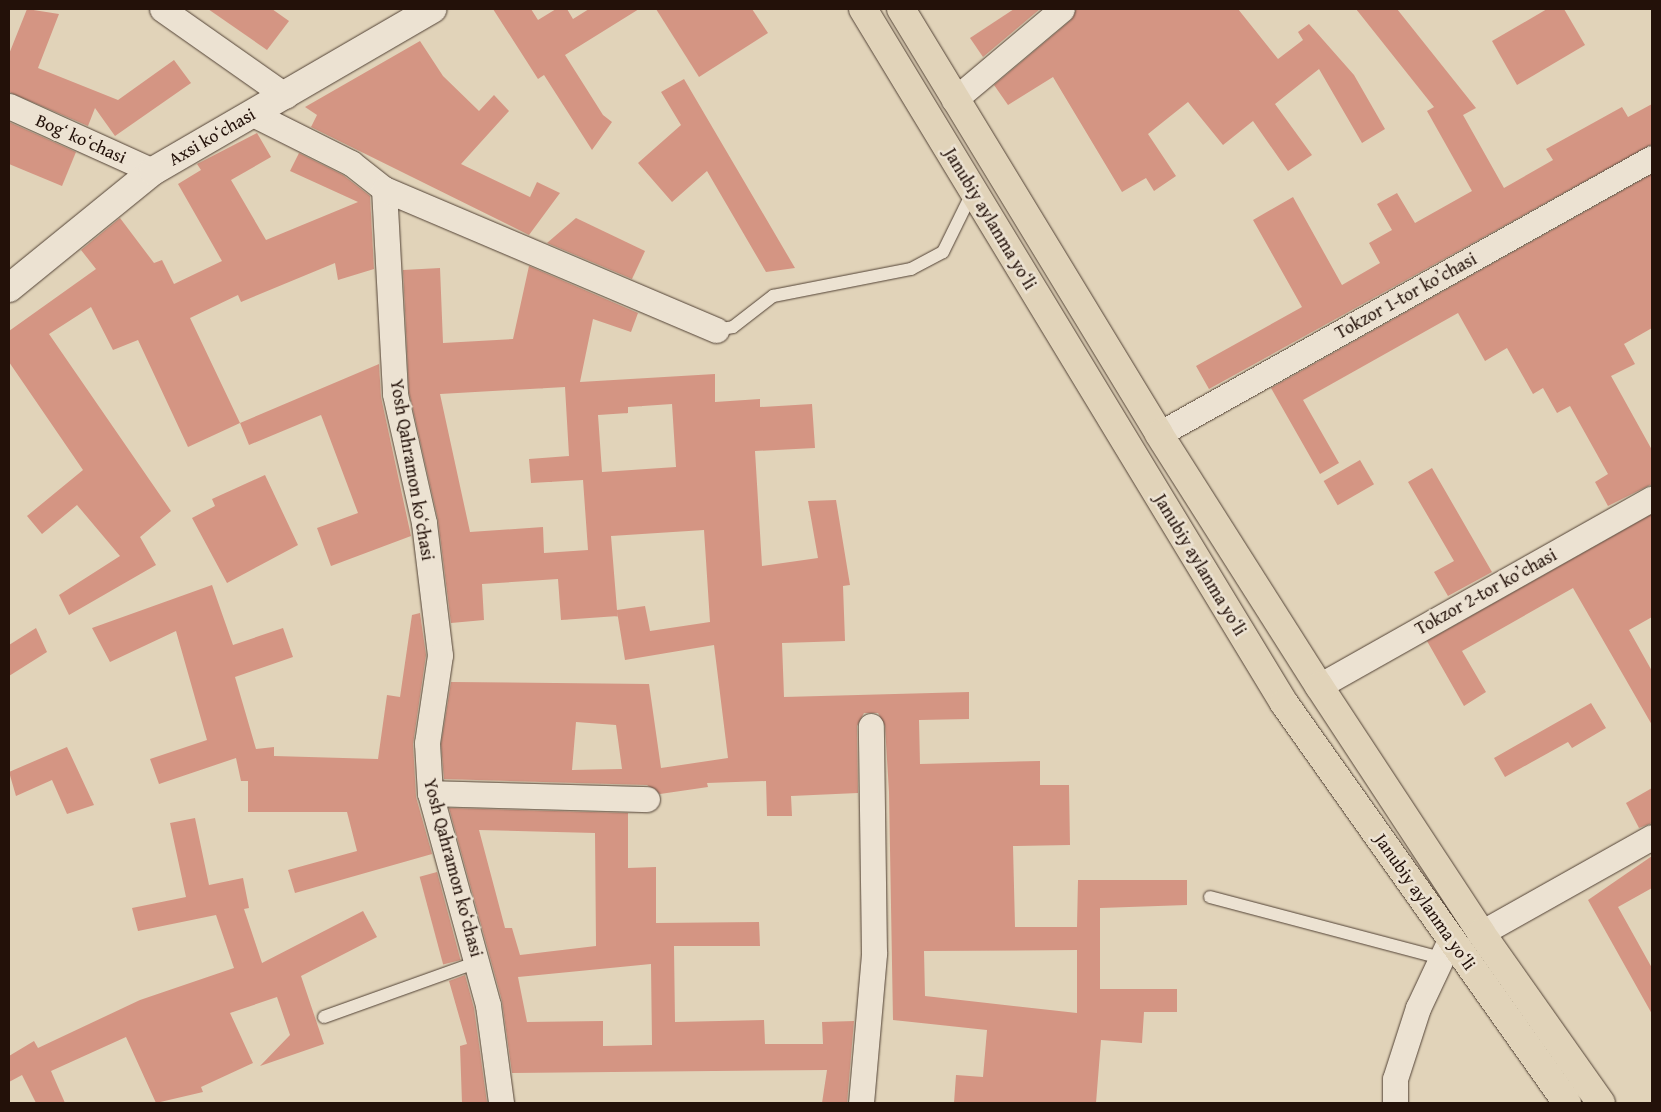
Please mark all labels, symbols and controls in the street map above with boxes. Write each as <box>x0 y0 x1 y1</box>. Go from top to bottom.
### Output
street label: Axsi koʻchasi <box>165 103 259 171</box>
street label: Bogʻ koʻchasi <box>32 109 130 169</box>
street label: Janubiy aylanma yoʻli <box>939 144 1041 294</box>
street label: Tokzor 1-tor koʼchasi <box>1331 248 1481 344</box>
street label: Yosh Qahramon koʻchasi <box>385 378 439 562</box>
street label: Janubiy aylanma yoʻli <box>1149 490 1251 640</box>
street label: Tokzor 2-tor koʼchasi <box>1411 544 1561 640</box>
street label: Yosh Qahramon koʻchasi <box>419 776 487 960</box>
street label: Janubiy aylanma yoʻli <box>1370 830 1480 974</box>

